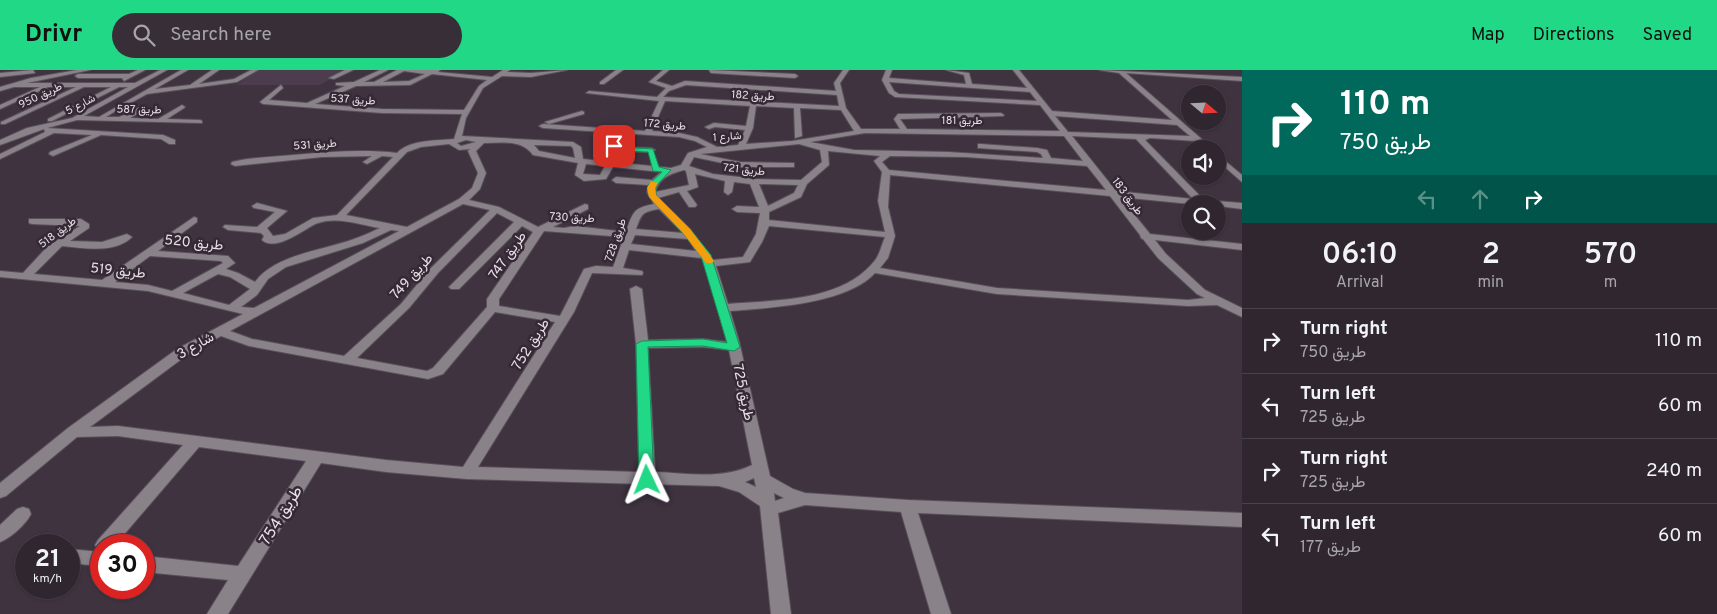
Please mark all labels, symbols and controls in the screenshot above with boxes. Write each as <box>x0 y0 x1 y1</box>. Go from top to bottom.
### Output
search box <box>112 13 462 58</box>
text: Drivr <box>25 20 82 50</box>
icon: search <box>130 21 158 49</box>
text: Search here <box>170 23 272 47</box>
text: Map <box>1471 24 1505 47</box>
text: Directions <box>1533 24 1615 47</box>
text: Saved <box>1643 24 1692 47</box>
street label: طريق 950 <box>16 80 64 112</box>
text: 110 m <box>1340 83 1430 127</box>
north arrow <box>1181 85 1226 130</box>
map controls <box>1181 85 1226 240</box>
street label: طريق 182 <box>731 88 775 104</box>
icon: right <box>1257 90 1322 155</box>
street label: شارع 5 <box>63 91 98 118</box>
street label: طريق 537 <box>330 91 376 109</box>
street label: طريق 587 <box>116 103 162 117</box>
street label: طريق 181 <box>942 114 982 128</box>
street label: طريق 172 <box>643 116 687 134</box>
pin <box>593 125 635 167</box>
street label: شارع 1 <box>712 129 742 145</box>
text: طريق 750 <box>1340 130 1431 157</box>
icon: arrive <box>600 132 628 160</box>
street label: طريق 531 <box>293 136 337 153</box>
button: sound <box>1181 140 1226 185</box>
street label: طريق 721 <box>722 161 766 179</box>
street label: طريق 183 <box>1109 175 1146 218</box>
icon: left <box>1413 185 1441 213</box>
icon: ahead <box>1466 185 1494 213</box>
icon: right <box>1519 185 1547 213</box>
button: search <box>1181 195 1226 240</box>
street label: طريق 730 <box>549 210 595 226</box>
street label: طريق 518 <box>36 214 79 252</box>
street label: طريق 728 <box>602 217 630 264</box>
street label: طريق 747 <box>486 229 531 283</box>
street label: طريق 520 <box>164 232 224 255</box>
text: 06:10 <box>1322 237 1398 274</box>
text: 2 <box>1482 237 1500 274</box>
text: 570 <box>1584 237 1637 274</box>
street label: طريق 749 <box>387 251 437 303</box>
street label: طريق 519 <box>89 260 146 283</box>
text: Arrival <box>1336 273 1384 293</box>
text: min <box>1478 273 1504 293</box>
text: m <box>1604 273 1617 293</box>
street label: طريق 752 <box>509 316 554 374</box>
text: Turn right <box>1300 317 1388 341</box>
icon: right <box>1257 327 1285 355</box>
street label: شارع 3 <box>174 329 218 364</box>
text: 110 m <box>1655 329 1702 353</box>
text: طريق 750 <box>1300 343 1366 363</box>
street label: طريق 725 <box>728 362 757 422</box>
text: Turn left <box>1300 382 1376 406</box>
icon: left <box>1257 392 1285 420</box>
text: 60 m <box>1658 394 1702 418</box>
text: طريق 725 <box>1300 408 1366 428</box>
text: Turn right <box>1300 447 1388 471</box>
position arrow <box>620 453 672 505</box>
icon: right <box>1257 457 1285 485</box>
text: 240 m <box>1646 459 1702 483</box>
text: طريق 725 <box>1300 473 1366 493</box>
street label: طريق 754 <box>256 483 308 549</box>
text: Turn left <box>1300 512 1376 536</box>
icon: left <box>1257 522 1285 550</box>
text: 60 m <box>1658 524 1702 548</box>
speed limit sign: 30 <box>90 534 155 599</box>
text: طريق 177 <box>1300 538 1361 558</box>
text: 21 <box>35 544 60 576</box>
text: km/h <box>33 571 62 587</box>

